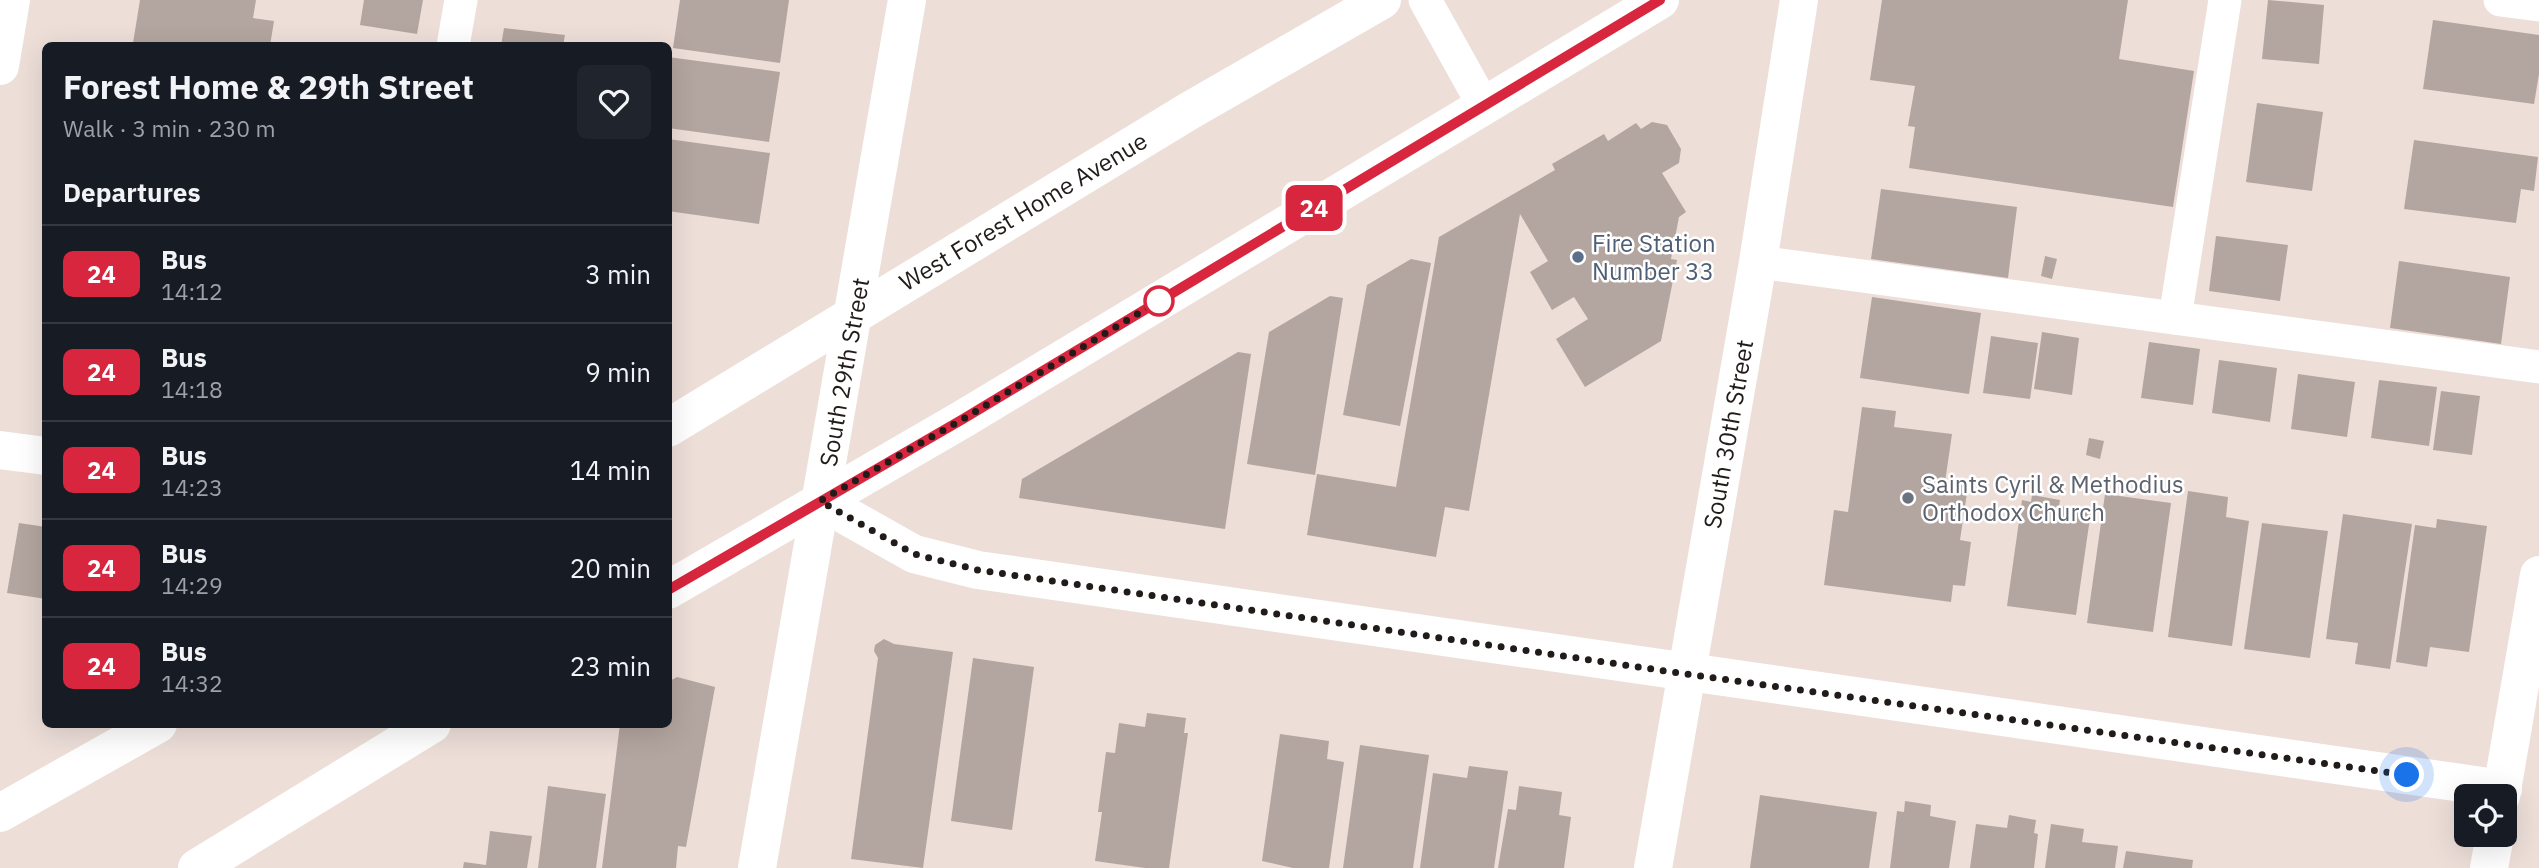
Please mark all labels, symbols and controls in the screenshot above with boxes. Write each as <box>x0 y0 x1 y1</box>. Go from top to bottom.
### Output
text: Forest Home & 29th Street <box>63 65 474 108</box>
button: heart <box>577 65 651 139</box>
text: Walk · 3 min · 230 m <box>63 113 276 143</box>
street label: West Forest Home Avenue <box>893 124 1153 298</box>
text: Departures <box>63 175 201 209</box>
line badge: 24 <box>1282 185 1346 231</box>
text: 24 <box>1300 192 1328 224</box>
place label: Fire Station Number 33 <box>1592 227 1716 287</box>
text: Bus <box>161 242 207 276</box>
marker: Fire Station Number 33 <box>1570 249 1586 265</box>
text: 3 min <box>585 257 651 291</box>
text: 24 <box>87 258 116 290</box>
street label: South 29th Street <box>812 275 876 469</box>
text: 14:12 <box>161 276 223 306</box>
unlabelled marker <box>1144 286 1174 316</box>
street label: South 30th Street <box>1696 337 1760 531</box>
text: Bus <box>161 340 207 374</box>
text: 9 min <box>585 355 651 389</box>
text: 24 <box>87 356 116 388</box>
text: 14:18 <box>161 374 223 404</box>
text: Bus <box>161 438 207 472</box>
text: 14 min <box>570 453 651 487</box>
text: 24 <box>87 454 116 486</box>
place label: Saints Cyril & Methodius Orthodox Church <box>1922 468 2184 528</box>
text: 14:23 <box>161 472 223 502</box>
marker: Saints Cyril & Methodius Orthodox Church <box>1900 490 1916 506</box>
text: Bus <box>161 536 207 570</box>
text: 20 min <box>570 551 651 585</box>
text: 24 <box>87 552 116 584</box>
text: 14:29 <box>161 570 223 600</box>
text: Bus <box>161 634 207 668</box>
text: 23 min <box>570 649 651 683</box>
text: 24 <box>87 650 116 682</box>
text: 14:32 <box>161 668 223 698</box>
your location <box>2389 757 2424 792</box>
map controls <box>2454 784 2517 847</box>
button: locate <box>2454 784 2517 847</box>

